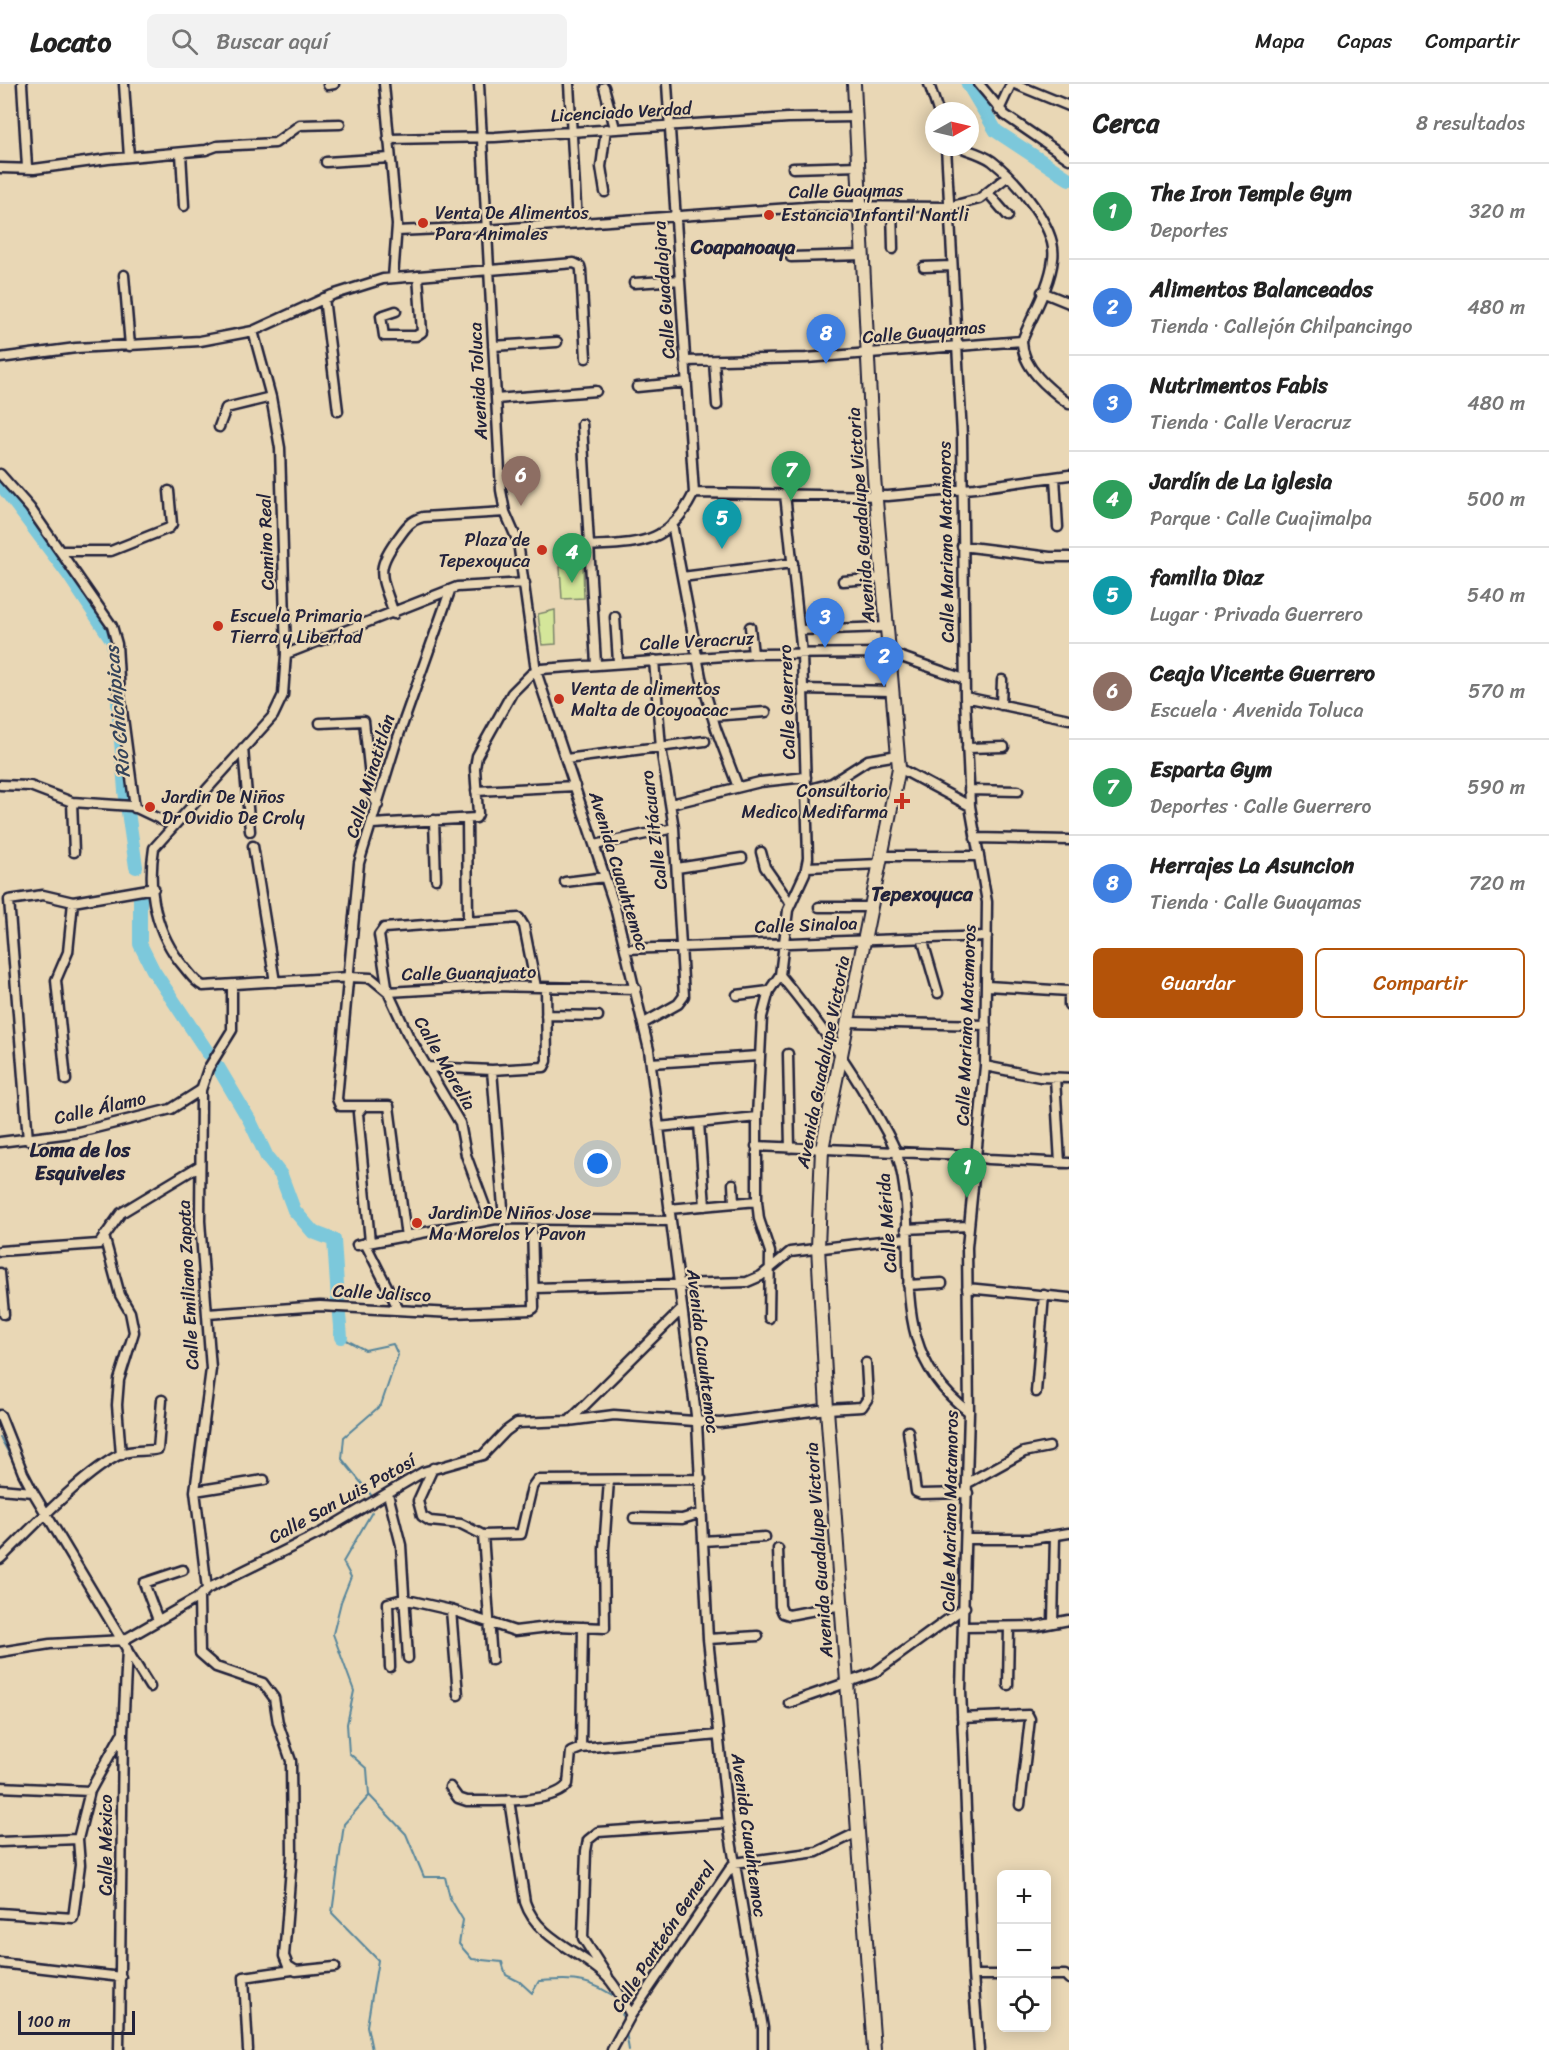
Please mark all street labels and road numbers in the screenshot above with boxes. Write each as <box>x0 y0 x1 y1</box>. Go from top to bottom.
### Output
street label: Licenciado Verdad <box>550 92 694 132</box>
street label: Calle Guaymas <box>788 174 904 208</box>
street label: Calle Guadalajara <box>643 219 685 360</box>
street label: Calle Guayamas <box>861 311 988 353</box>
street label: Avenida Toluca <box>459 321 497 442</box>
street label: Avenida Guadalupe Victoria <box>838 406 885 625</box>
street label: Calle Mariano Matamoros <box>928 440 964 643</box>
street label: Camino Real <box>248 492 284 591</box>
street label: Calle Veracruz <box>639 622 756 660</box>
street label: Calle Guerrero <box>769 644 805 760</box>
street label: Calle Minatitlán <box>336 710 404 842</box>
street label: Calle Zitácuaro <box>631 768 677 892</box>
street label: Avenida Cuauhtemoc <box>579 786 658 955</box>
street label: Calle Sinaloa <box>754 907 858 943</box>
street label: Calle Mariano Matamoros <box>946 923 986 1126</box>
street label: Avenida Guadalupe Victoria <box>787 953 859 1172</box>
street label: Calle Guanajuato <box>401 956 537 990</box>
street label: Calle Morelia <box>405 1010 485 1116</box>
street label: Calle Álamo <box>51 1082 149 1134</box>
street label: Calle Mérida <box>868 1172 906 1274</box>
street label: Calle Emiliano Zapata <box>168 1199 208 1371</box>
street label: Avenida Cuauhtemoc <box>677 1266 729 1435</box>
street label: Calle Jalisco <box>332 1274 432 1312</box>
street label: Calle Mariano Matamoros <box>932 1409 968 1612</box>
street label: Avenida Guadalupe Victoria <box>796 1441 843 1660</box>
street label: Calle San Luis Potosí <box>262 1444 423 1553</box>
street label: Avenida Cuauhtemoc <box>722 1750 776 1919</box>
street label: Calle México <box>90 1794 122 1896</box>
street label: Calle Panteón General <box>602 1854 725 2019</box>

